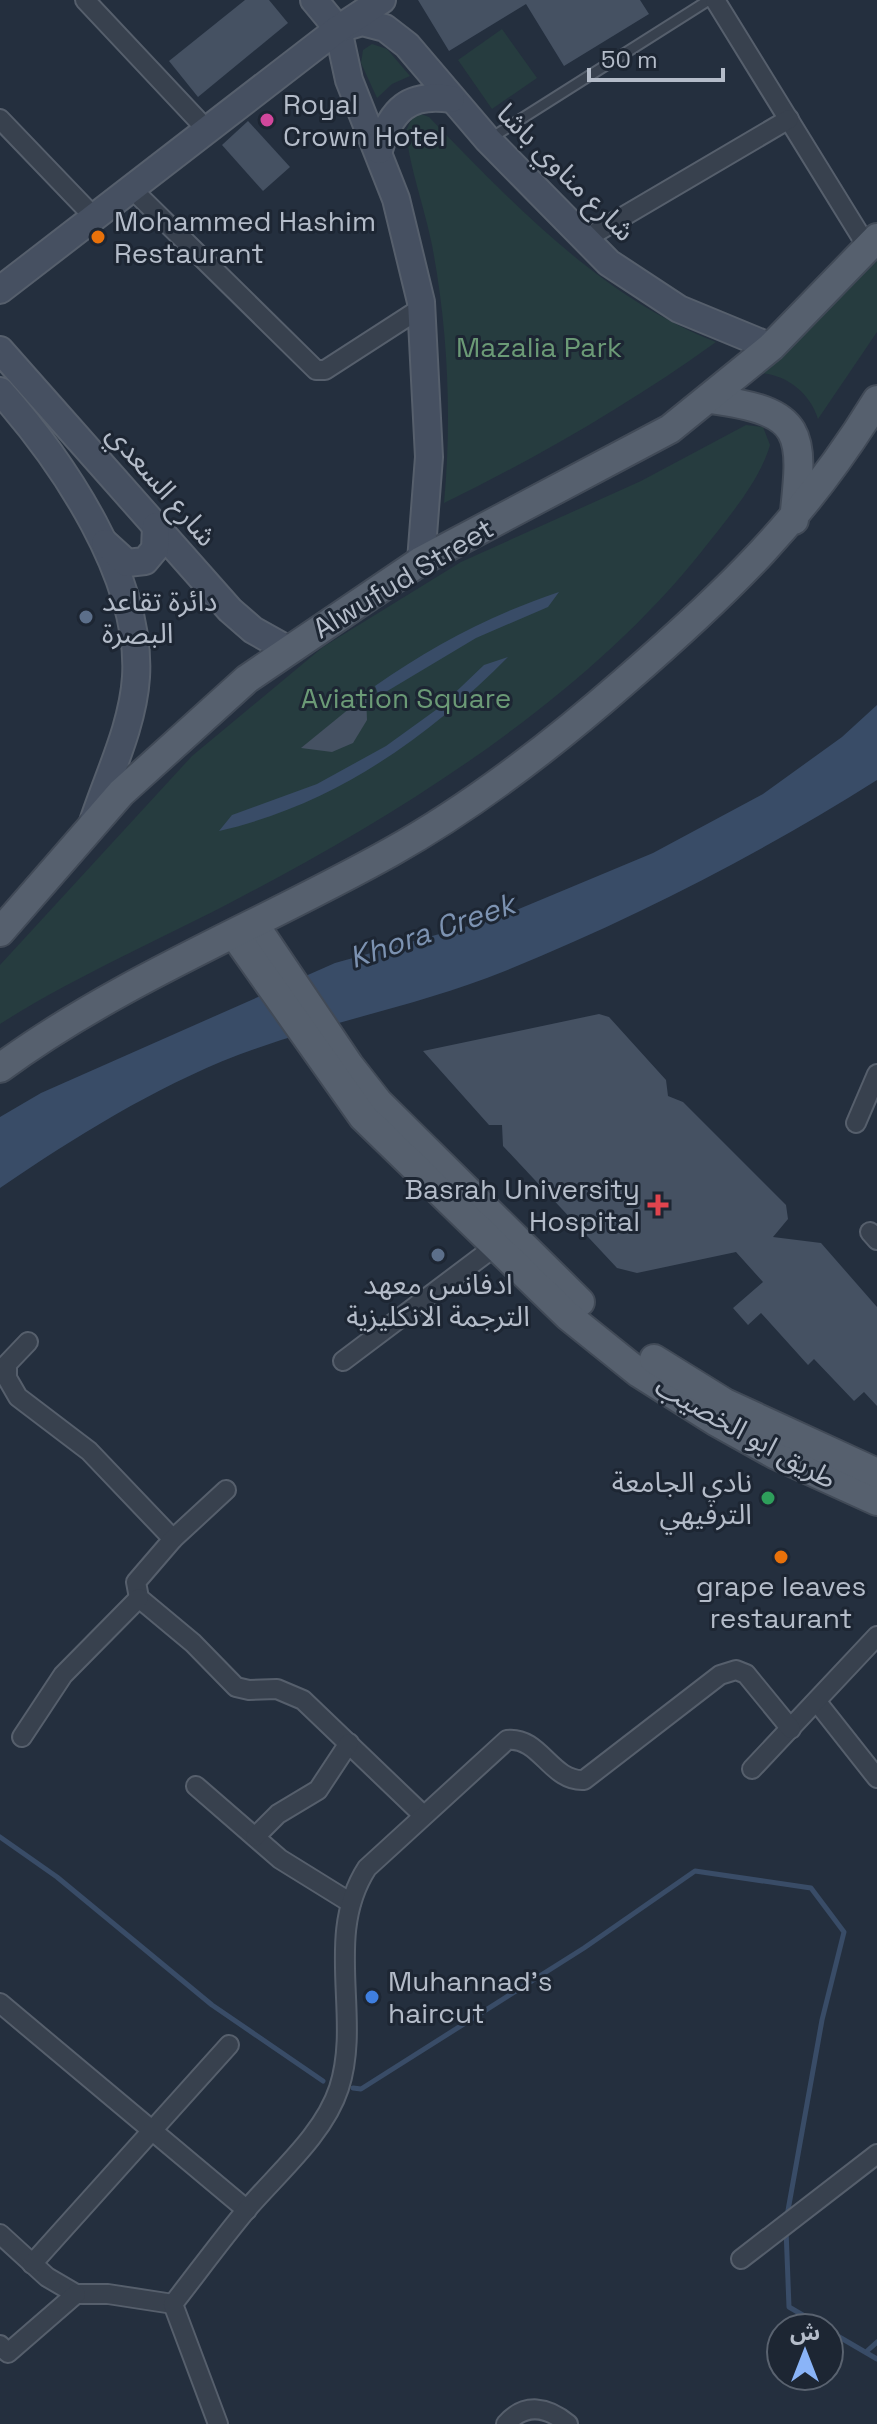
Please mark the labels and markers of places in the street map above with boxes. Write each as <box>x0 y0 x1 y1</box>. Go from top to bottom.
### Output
place label: Royal Crown Hotel <box>283 86 446 154</box>
marker: Royal Crown Hotel <box>258 111 276 129</box>
place label: Mohammed Hashim Restaurant <box>114 203 376 271</box>
marker: Mohammed Hashim Restaurant <box>89 228 107 246</box>
place label: دائرة تقاعد البصرة <box>102 583 217 651</box>
marker: دائرة تقاعد البصرة <box>77 608 95 626</box>
place label: Basrah University Hospital <box>405 1171 640 1239</box>
marker: Basrah University Hospital <box>647 1194 669 1216</box>
marker: ادفانس معهد الترجمة الانكليزية <box>429 1246 447 1264</box>
place label: ادفانس معهد الترجمة الانكليزية <box>346 1266 530 1334</box>
place label: نادي الجامعة الترفيهي <box>612 1464 752 1535</box>
marker: نادي الجامعة الترفيهي <box>759 1489 777 1507</box>
marker: grape leaves restaurant <box>772 1548 790 1566</box>
place label: grape leaves restaurant <box>696 1568 866 1636</box>
place label: Muhannad's haircut <box>388 1963 552 2031</box>
marker: Muhannad's haircut <box>363 1988 381 2006</box>

